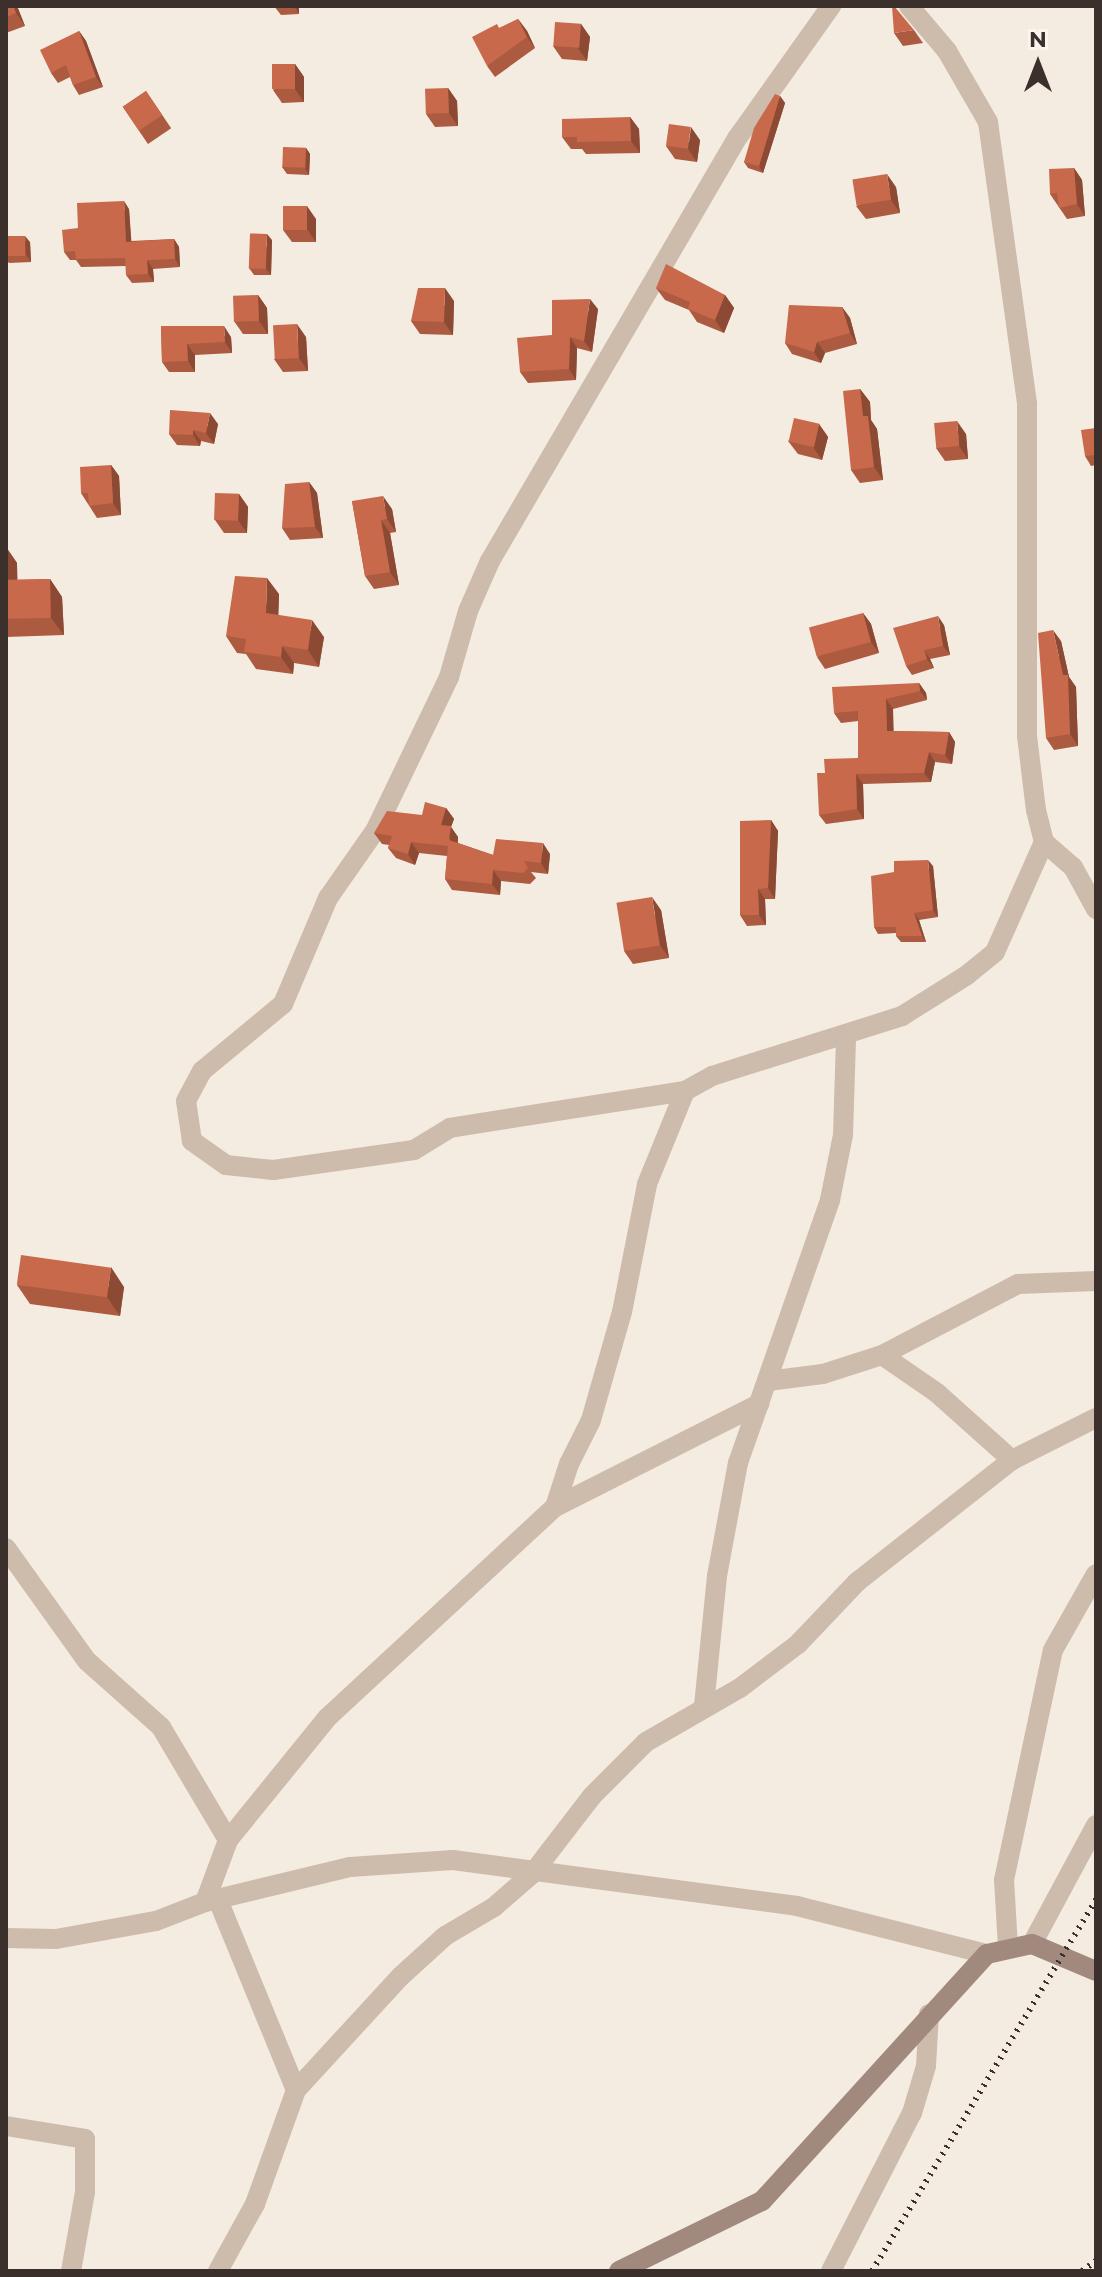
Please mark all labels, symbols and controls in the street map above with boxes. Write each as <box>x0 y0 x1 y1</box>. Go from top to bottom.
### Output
north arrow <box>998 24 1078 104</box>
text: N <box>1029 26 1047 53</box>

